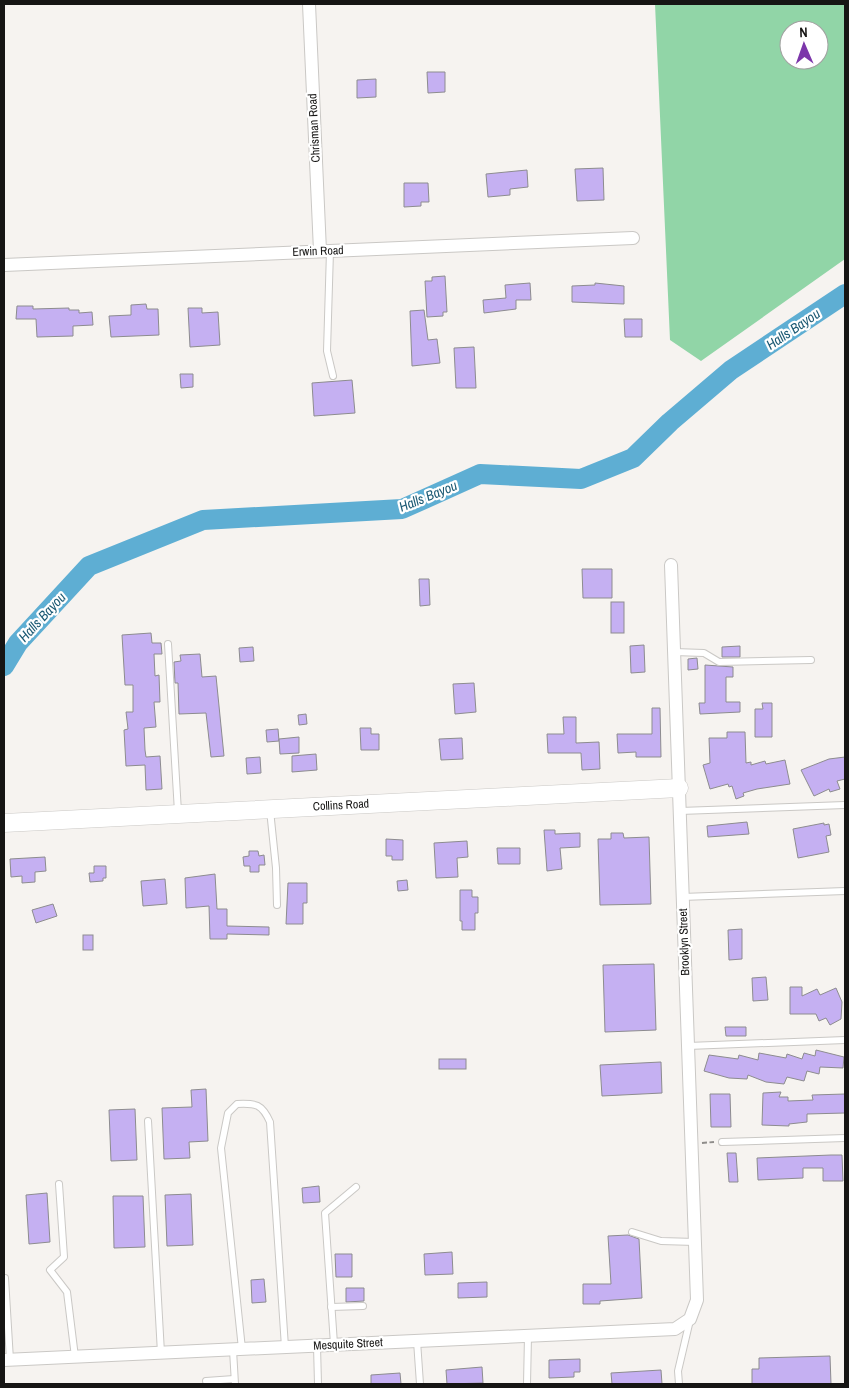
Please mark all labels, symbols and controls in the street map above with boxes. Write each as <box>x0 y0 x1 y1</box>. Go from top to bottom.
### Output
north arrow <box>779 20 829 70</box>
text: N <box>799 23 808 41</box>
street label: Chrisman Road <box>304 93 324 163</box>
street label: Erwin Road <box>292 242 344 260</box>
water label: Halls Bayou <box>763 304 824 354</box>
water label: Halls Bayou <box>396 476 460 516</box>
water label: Halls Bayou <box>15 588 70 646</box>
street label: Collins Road <box>312 796 370 814</box>
street label: Brooklyn Street <box>675 908 693 976</box>
street label: Mesquite Street <box>313 1334 383 1354</box>

